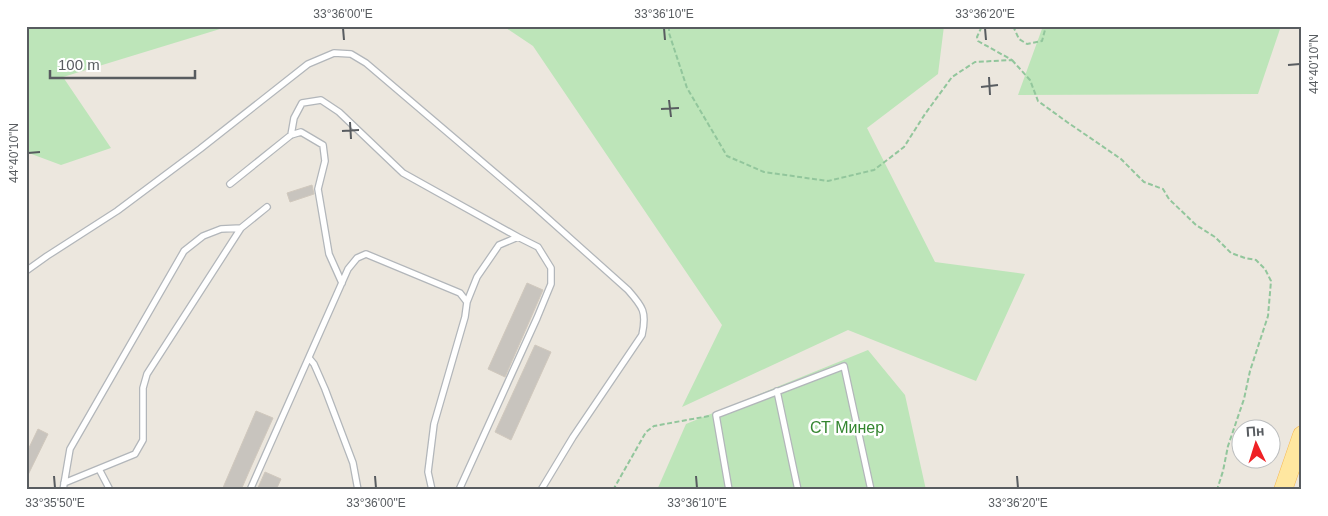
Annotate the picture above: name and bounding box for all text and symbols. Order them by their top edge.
text: 33°36'00"E [313,7,373,21]
text: 33°36'10"E [634,7,694,21]
text: 33°36'20"E [955,7,1015,21]
text: 44°40'10"N [1307,34,1321,94]
scale bar [50,48,195,80]
text: 100 m [58,56,100,73]
text: 44°40'10"N [7,123,21,183]
north arrow [1230,418,1280,468]
park label: СТ Минер [810,419,884,436]
text: Пн [1245,422,1265,440]
text: 33°35'50"E [25,496,85,510]
text: 33°36'00"E [346,496,406,510]
text: 33°36'10"E [667,496,727,510]
text: 33°36'20"E [988,496,1048,510]

